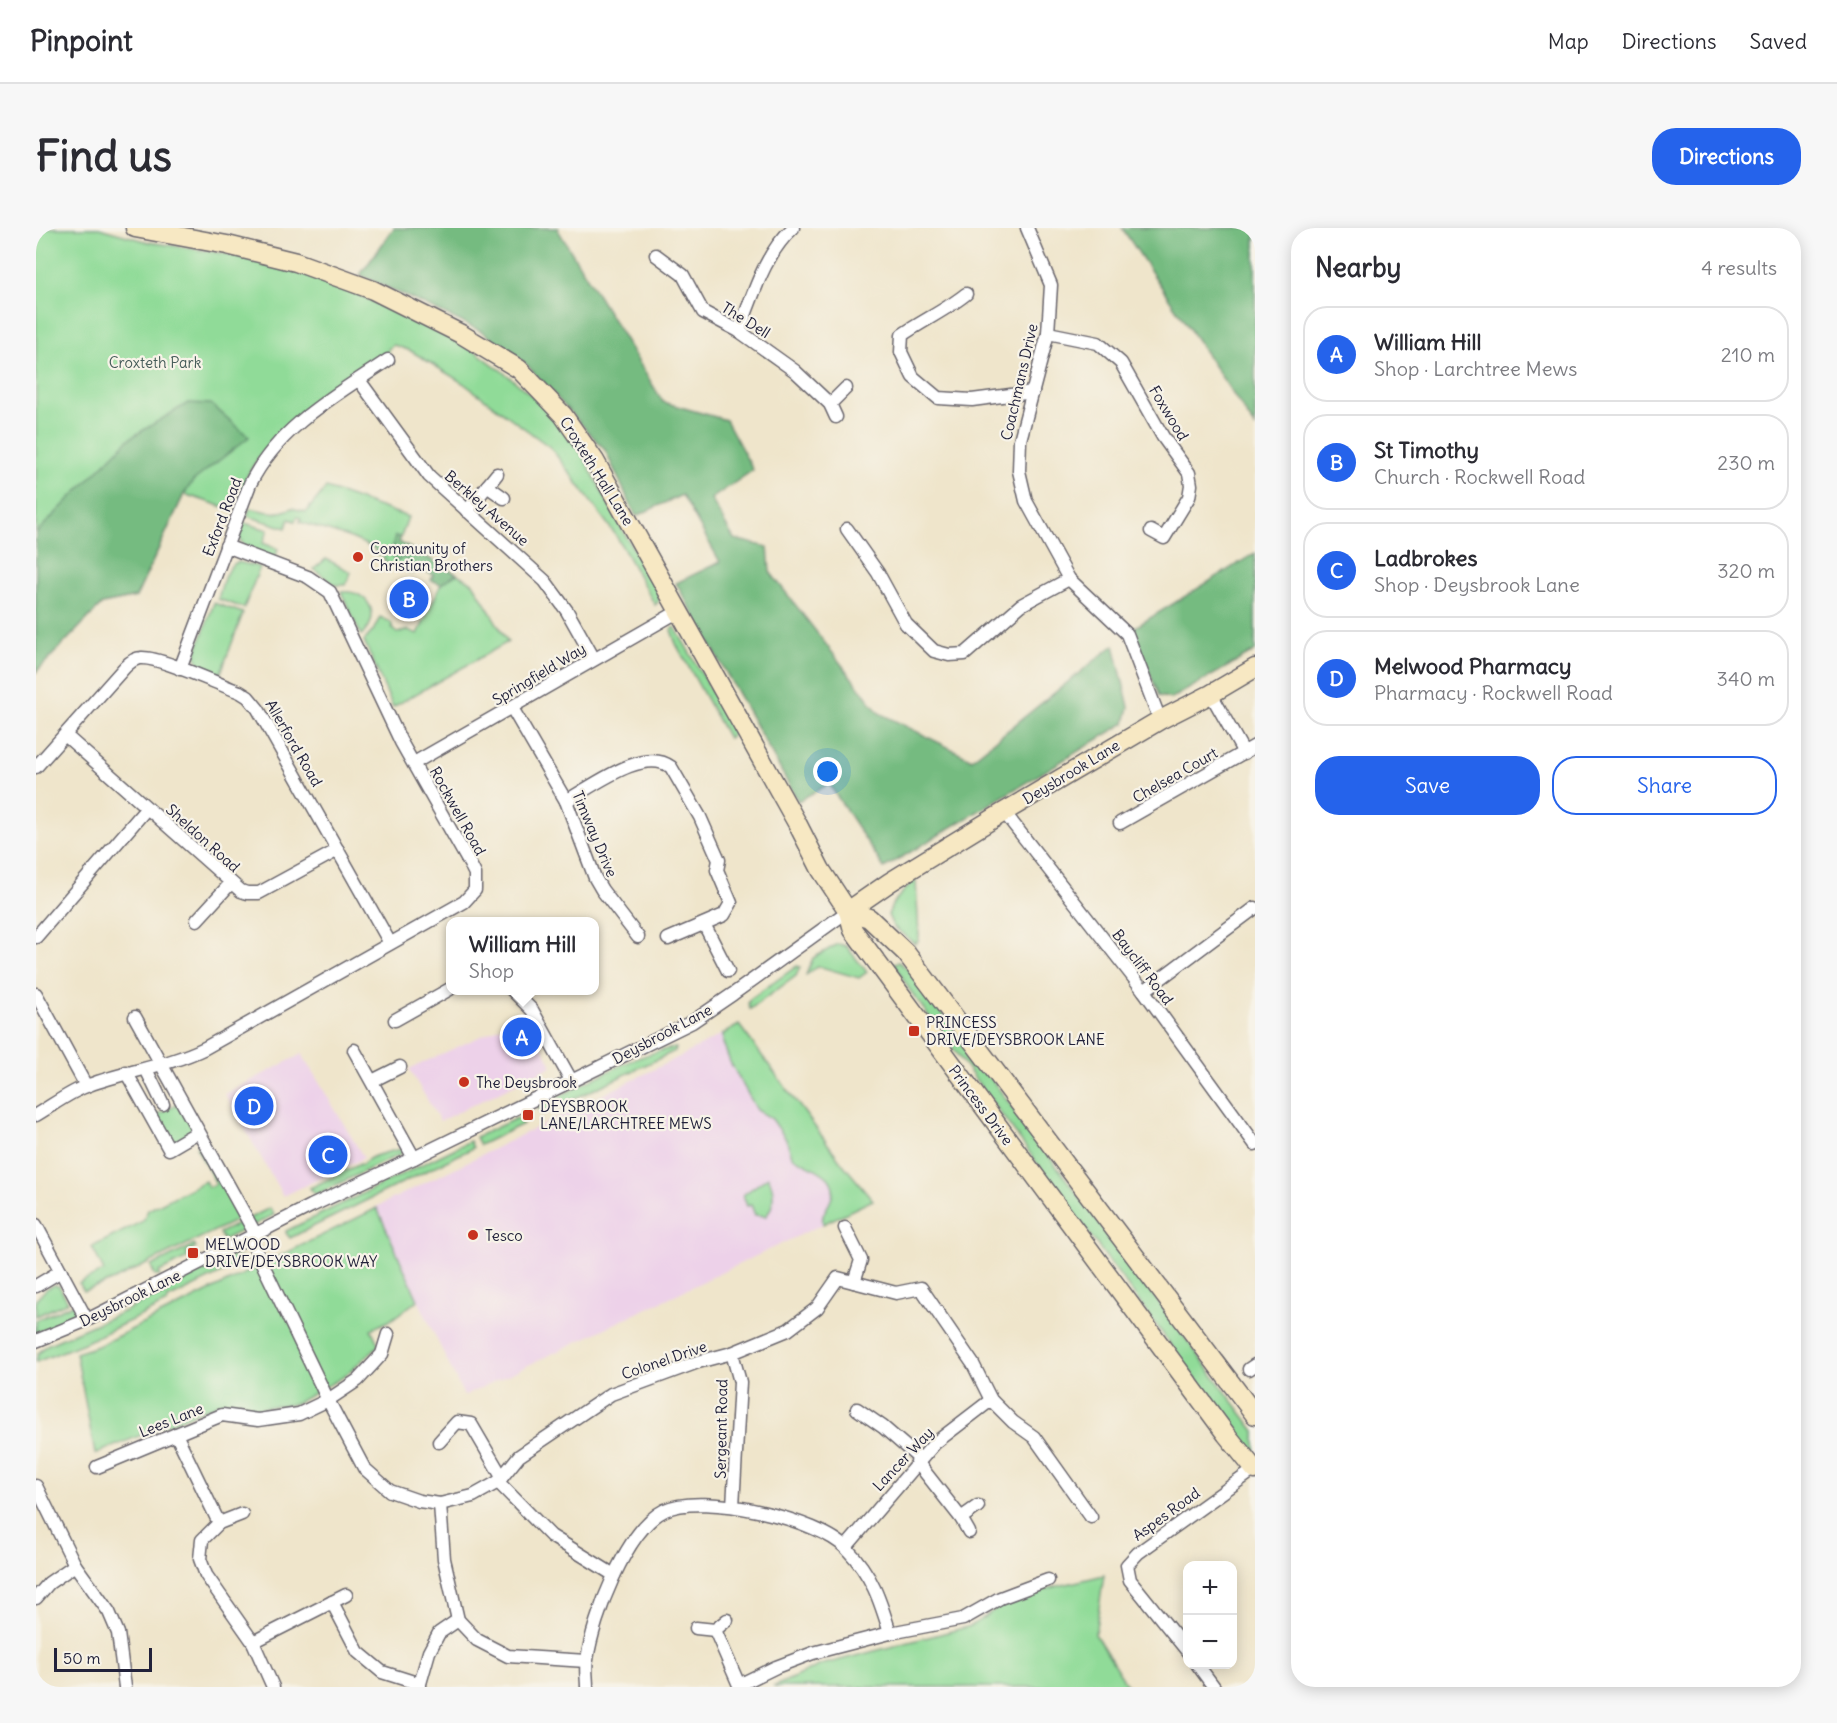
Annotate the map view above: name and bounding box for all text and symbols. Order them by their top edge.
text: Pinpoint [30,23,133,59]
text: Map [1548,28,1589,55]
text: Directions [1622,28,1716,55]
text: Saved [1749,28,1807,55]
button: Directions [1652,128,1801,185]
text: Find us [36,130,172,182]
text: Nearby [1315,251,1401,284]
text: 4 results [1701,255,1777,280]
street label: The Dell [718,298,774,342]
street label: Coachmans Drive [996,322,1042,442]
text: William Hill [1374,328,1481,356]
text: A [1330,342,1343,367]
text: 210 m [1721,342,1775,367]
park label: Croxteth Park [109,353,202,372]
text: Shop · Larchtree Mews [1374,356,1577,381]
street label: Foxwood [1145,382,1193,444]
street label: Croxteth Hall Lane [556,413,638,529]
text: St Timothy [1374,436,1479,464]
text: B [1330,450,1343,475]
text: 230 m [1717,450,1775,475]
text: Church · Rockwell Road [1374,464,1585,489]
street label: Berkley Avenue [441,466,533,550]
street label: Exford Road [198,475,246,559]
place label: Community of Christian Brothers [370,539,493,575]
text: Ladbrokes [1374,544,1477,572]
marker: Community of Christian Brothers [351,550,365,564]
text: C [1330,558,1343,583]
text: 320 m [1717,558,1775,583]
text: Shop · Deysbrook Lane [1374,572,1580,597]
pin: B [390,576,428,622]
street label: Springfield Way [489,639,589,709]
text: Melwood Pharmacy [1374,652,1572,680]
text: D [1329,666,1344,691]
text: 340 m [1717,666,1775,691]
text: Pharmacy · Rockwell Road [1374,680,1613,705]
street label: Allerford Road [261,696,327,790]
street label: Deysbrook Lane [1019,736,1123,808]
street label: Chelsea Court [1129,743,1221,807]
button: Save [1315,756,1540,815]
button: Share [1552,756,1777,815]
your location [813,757,842,786]
street label: Rockwell Road [426,763,490,859]
street label: Timway Drive [568,788,622,880]
street label: Sheldon Road [162,800,244,876]
popup [446,917,599,995]
street label: Baycliff Road [1108,925,1178,1009]
text: William Hill [469,930,576,958]
text: Shop [469,958,514,983]
street label: Deysbrook Lane [609,1000,715,1068]
place label: PRINCESS DRIVE/DEYSBROOK LANE [926,1013,1105,1049]
pin: A [502,1014,542,1060]
marker: PRINCESS DRIVE/DEYSBROOK LANE [907,1024,921,1038]
street label: Princess Drive [945,1061,1017,1149]
place label: The Deysbrook [476,1073,577,1092]
marker: The Deysbrook [457,1075,471,1089]
pin: D [234,1084,274,1128]
place label: DEYSBROOK LANE/LARCHTREE MEWS [540,1097,712,1133]
marker: DEYSBROOK LANE/LARCHTREE MEWS [521,1108,535,1122]
pin: C [308,1132,348,1178]
place label: Tesco [485,1226,523,1245]
marker: Tesco [466,1228,480,1242]
place label: MELWOOD DRIVE/DEYSBROOK WAY [205,1235,378,1271]
marker: MELWOOD DRIVE/DEYSBROOK WAY [186,1246,200,1260]
street label: Deysbrook Lane [76,1265,184,1331]
street label: Colonel Drive [619,1337,709,1383]
street label: Sergeant Road [711,1379,731,1479]
street label: Lees Lane [136,1399,206,1441]
street label: Lancer Way [869,1423,937,1495]
street label: Aspes Road [1129,1483,1204,1545]
map controls [1183,1561,1237,1669]
button: + [1183,1561,1237,1615]
button: − [1183,1615,1237,1669]
scale bar [54,1645,152,1672]
text: 50 m [63,1648,101,1668]

